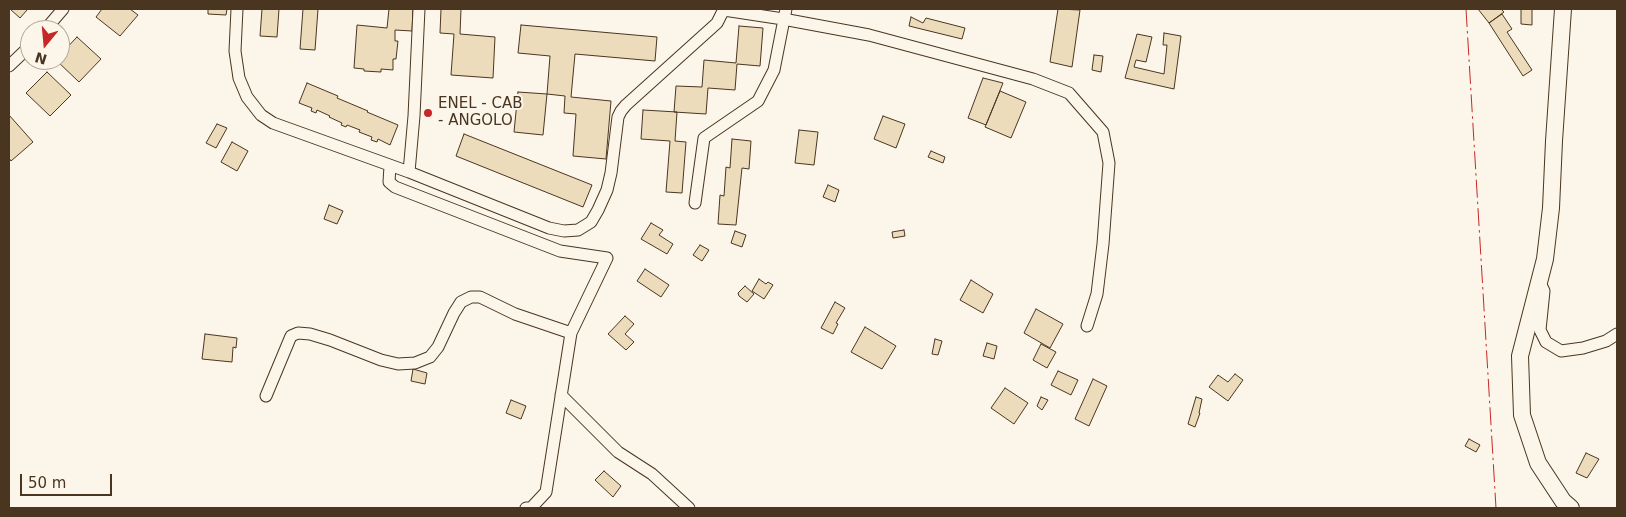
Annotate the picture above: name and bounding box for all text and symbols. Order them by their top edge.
north arrow [20,20,70,70]
text: N [33,49,49,68]
place label: ENEL - CAB - ANGOLO [438,95,523,130]
marker: ENEL - CAB - ANGOLO [422,107,434,119]
scale bar [22,464,115,496]
text: 50 m [28,474,66,492]

